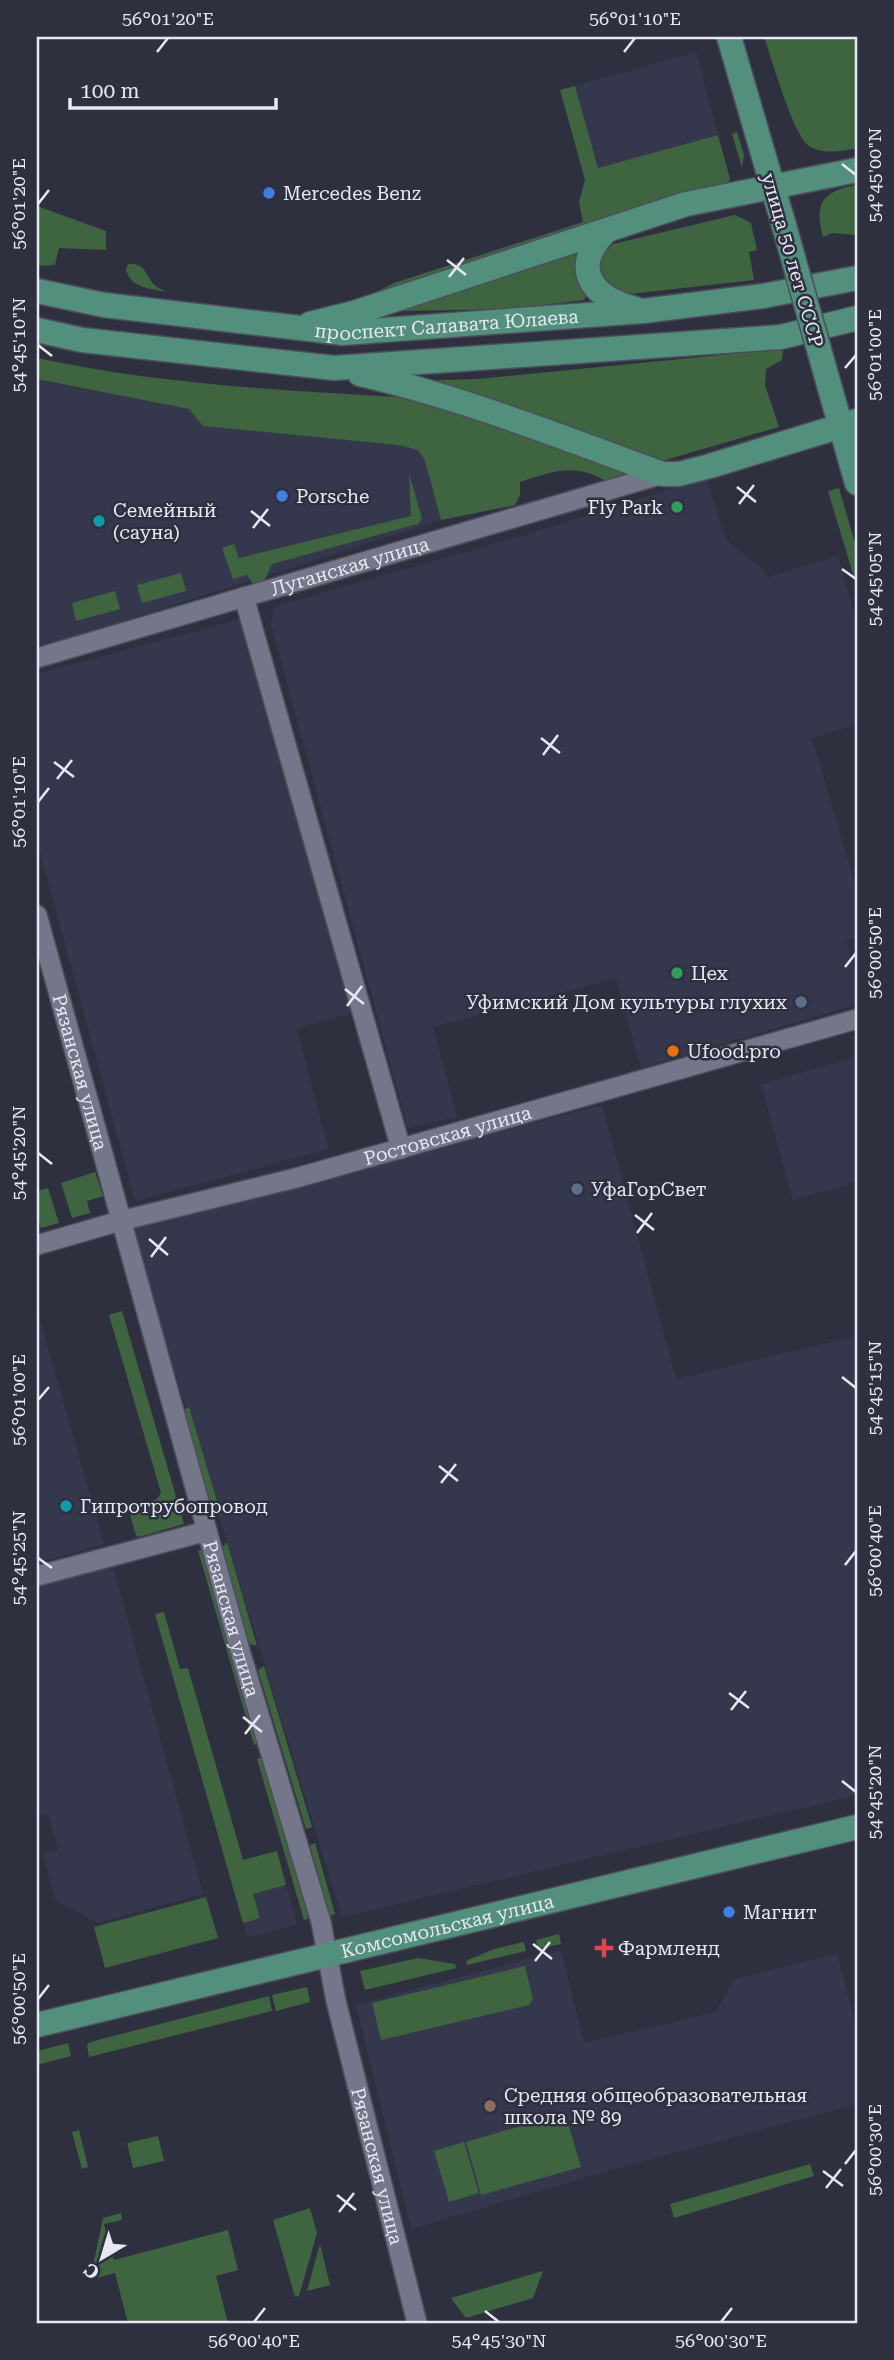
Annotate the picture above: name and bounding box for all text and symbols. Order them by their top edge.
text: 56°01'20"E [122,8,214,29]
text: 56°01'10"E [589,8,681,29]
scale bar [70,66,276,110]
text: 100 m [80,79,140,103]
text: 54°45'00"N [864,128,885,222]
text: 56°01'20"E [8,158,29,250]
street label: улица 50 лет СССР [757,170,828,350]
place label: Mercedes Benz [283,182,421,205]
marker: Mercedes Benz [261,185,277,201]
text: 54°45'10"N [8,298,29,392]
street label: проспект Салавата Юлаева [313,305,580,345]
text: 56°01'00"E [864,309,885,401]
place label: Porsche [296,485,370,508]
marker: Porsche [274,488,290,504]
place label: Fly Park [588,496,663,519]
place label: Семейный (сауна) [113,499,217,544]
marker: Fly Park [669,499,685,515]
marker: Семейный (сауна) [91,513,107,529]
street label: Луганская улица [268,532,433,601]
text: 54°45'05"N [864,532,885,626]
text: 56°01'10"E [8,756,29,848]
text: 56°00'50"E [864,907,885,999]
place label: Цех [691,962,728,985]
marker: Цех [669,965,685,981]
street label: Рязанская улица [47,991,113,1154]
place label: Уфимский Дом культуры глухих [466,991,787,1014]
marker: Уфимский Дом культуры глухих [793,994,809,1010]
place label: Ufood.pro [687,1040,781,1063]
marker: Ufood.pro [665,1043,681,1059]
street label: Ростовская улица [361,1101,535,1170]
text: 54°45'20"N [8,1106,29,1200]
place label: УфаГорСвет [591,1178,707,1201]
marker: УфаГорСвет [569,1181,585,1197]
text: 54°45'15"N [864,1341,885,1435]
text: 56°01'00"E [8,1354,29,1446]
place label: Гипротрубопровод [80,1495,268,1518]
marker: Гипротрубопровод [58,1498,74,1514]
text: 56°00'40"E [864,1505,885,1597]
text: 54°45'25"N [8,1511,29,1605]
street label: Рязанская улица [198,1538,264,1700]
text: 54°45'20"N [864,1745,885,1839]
street label: Комсомольская улица [339,1889,557,1963]
place label: Магнит [743,1901,817,1924]
marker: Магнит [721,1904,737,1920]
place label: Фармленд [618,1937,720,1960]
marker: Фармленд [596,1940,612,1956]
text: 56°00'50"E [8,1953,29,2045]
place label: Средняя общеобразовательная школа № 89 [504,2084,808,2129]
street label: Рязанская улица [346,2085,408,2248]
marker: Средняя общеобразовательная школа № 89 [482,2098,498,2114]
text: 56°00'30"E [864,2104,885,2196]
north arrow [66,2224,136,2294]
text: С [80,2258,104,2284]
text: 56°00'40"E [208,2330,300,2351]
text: 54°45'30"N [452,2330,546,2351]
text: 56°00'30"E [675,2330,767,2351]

